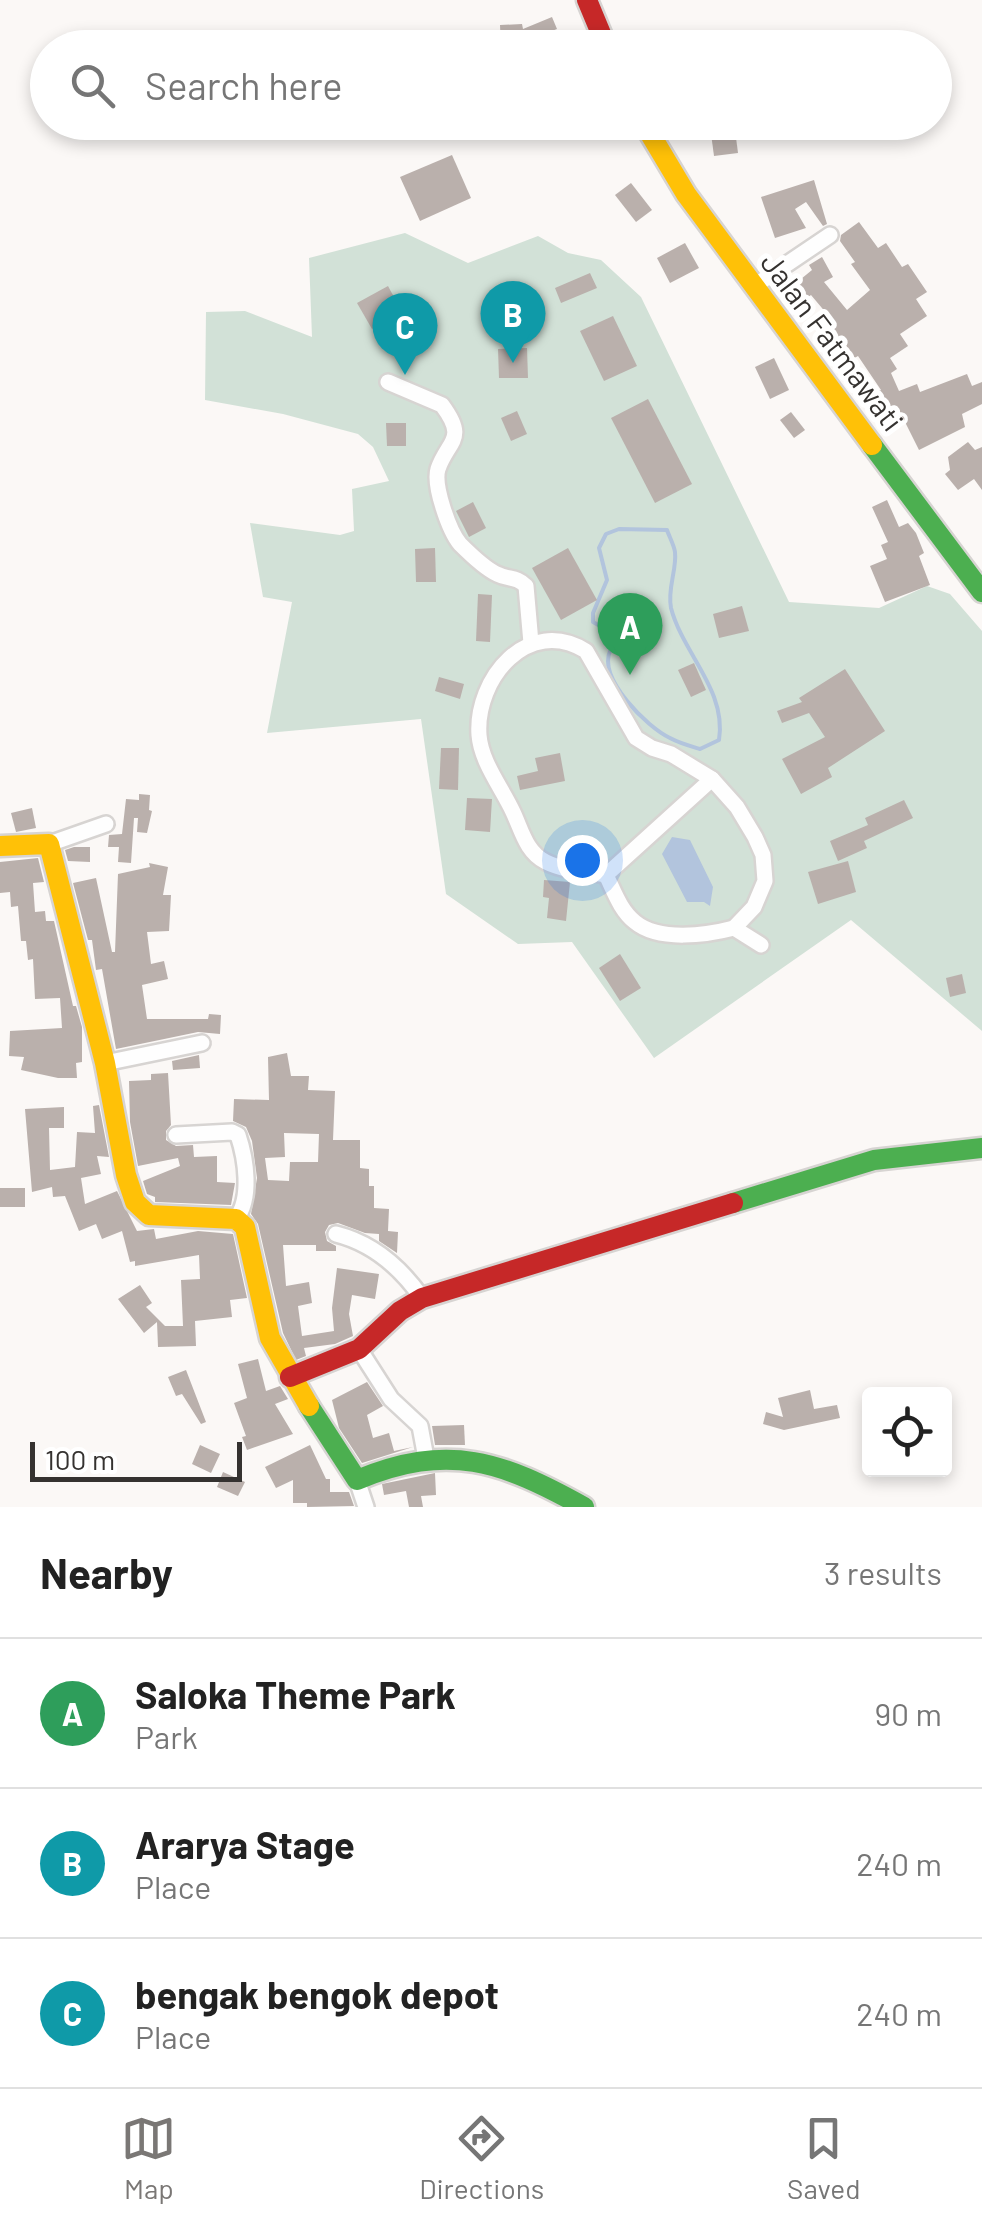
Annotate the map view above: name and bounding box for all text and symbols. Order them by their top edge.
search box [30,30,952,140]
icon: search [65,58,120,113]
text: Search here [145,62,343,108]
street label: Jalan Fatmawati [754,245,912,437]
pin: B [480,280,546,363]
pin: C [372,292,438,375]
pin: A [598,592,662,675]
your location [557,835,608,886]
map controls [862,1387,952,1477]
button: locate [862,1387,952,1477]
scale bar [30,1437,242,1482]
text: 100 m [45,1442,115,1476]
text: Nearby [40,1547,173,1597]
text: 3 results [824,1553,942,1591]
text: Saloka Theme Park [135,1671,456,1717]
text: A [62,1694,83,1732]
text: 90 m [874,1694,942,1732]
text: Park [135,1717,198,1755]
text: Ararya Stage [135,1821,355,1867]
text: B [63,1844,82,1882]
text: 240 m [856,1844,942,1882]
text: Place [135,1867,211,1905]
text: bengak bengok depot [135,1971,499,2017]
text: C [63,1994,82,2032]
text: 240 m [856,1994,942,2032]
text: Place [135,2017,211,2055]
tab: Map [121,2111,176,2205]
tab: Directions [419,2111,544,2205]
tab: Saved [787,2111,861,2205]

